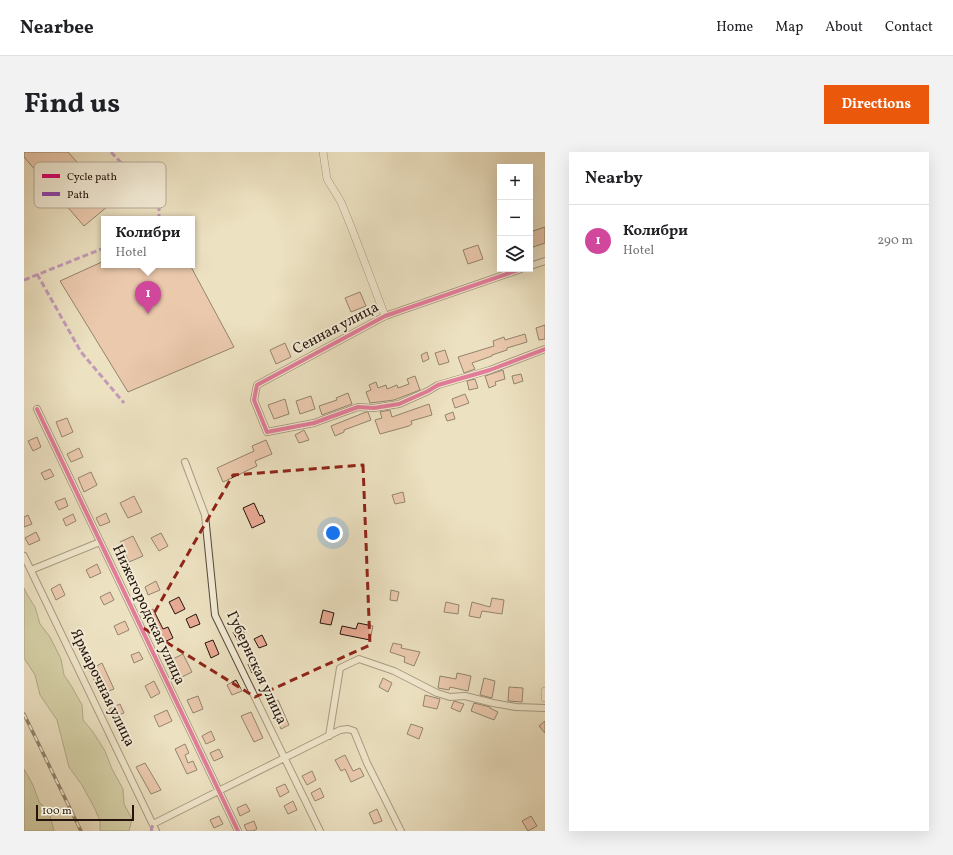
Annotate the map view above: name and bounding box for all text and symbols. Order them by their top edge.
text: Nearbee [20,15,94,41]
text: Home [716,18,753,37]
text: Map [775,18,803,37]
text: About [825,18,863,37]
text: Contact [885,18,933,37]
text: Find us [24,85,120,124]
button: Directions [824,85,929,124]
legend [34,162,166,208]
map controls [497,164,533,272]
button: + [497,164,533,200]
text: Nearby [585,167,643,190]
text: Cycle path [67,170,117,185]
text: Path [67,188,90,203]
button: − [497,200,533,236]
popup [101,216,195,268]
text: Колибри [623,221,688,242]
text: Колибри [116,223,180,244]
text: 1 [595,232,601,250]
text: 290 m [877,232,913,250]
button: layers [497,236,533,272]
text: Hotel [623,242,654,260]
text: Hotel [116,244,147,262]
pin: 1 [135,281,161,314]
street label: Сенная улица [289,297,383,361]
your location [323,523,343,543]
street label: Нижегородская улица [106,541,190,689]
street label: Губернская улица [221,608,291,728]
street label: Ярмарочная улица [64,626,140,750]
scale bar [36,803,134,822]
text: 100 m [42,804,72,819]

